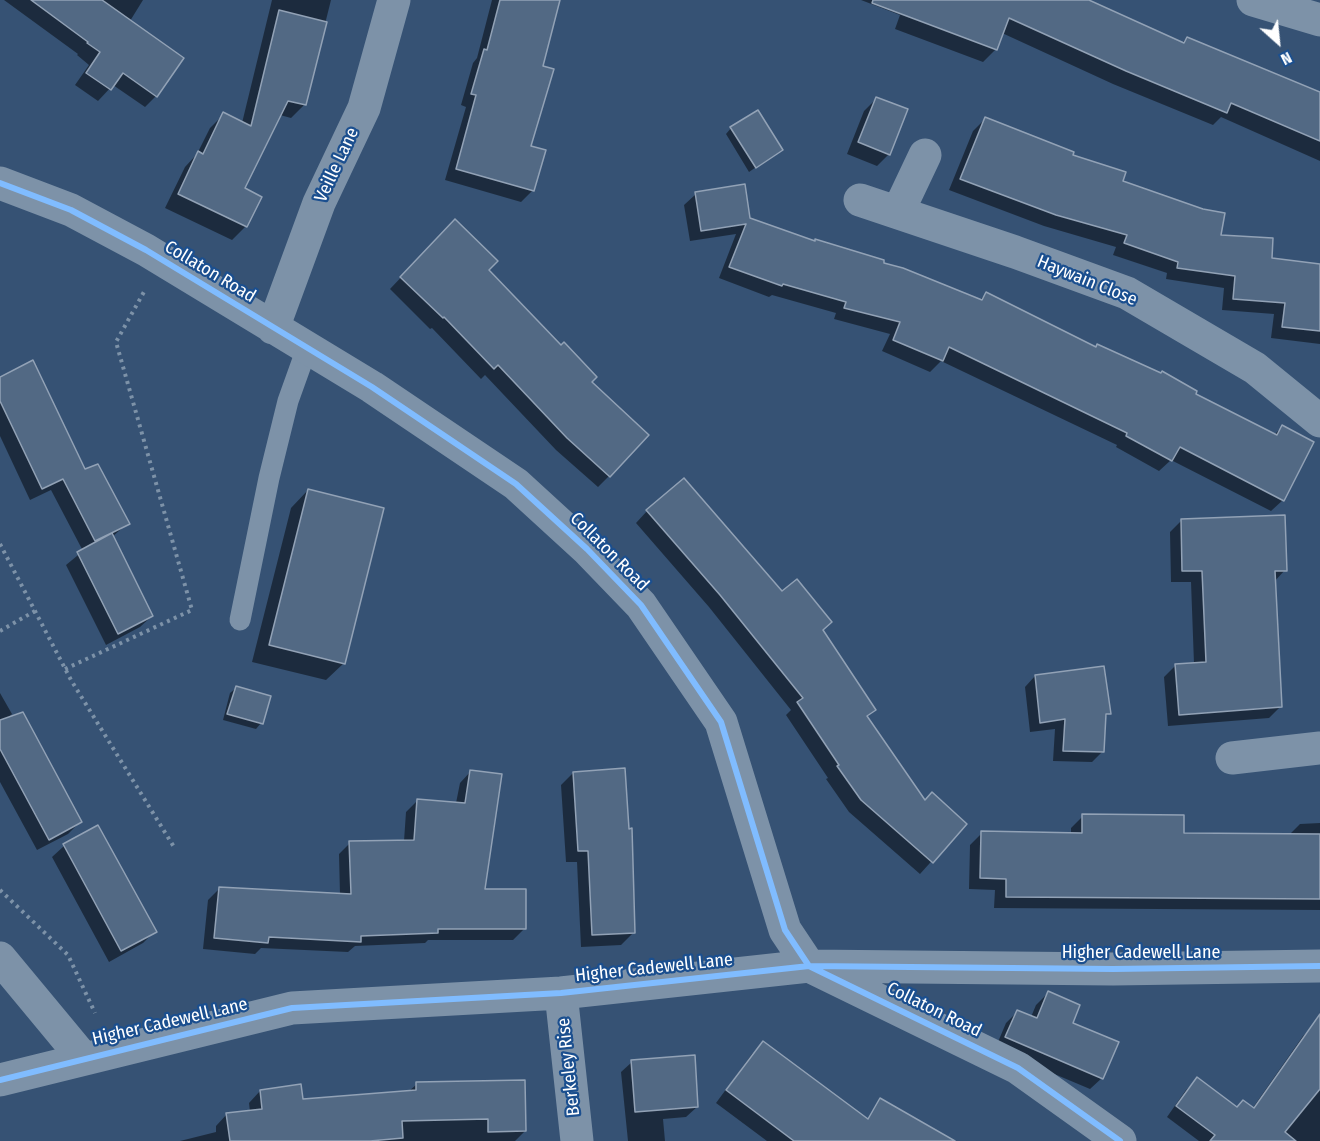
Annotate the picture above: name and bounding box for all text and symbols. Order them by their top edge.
north arrow [1248,12,1308,72]
text: N [1278,48,1295,69]
street label: Veille Lane [310,124,364,206]
street label: Collaton Road [160,236,260,308]
street label: Haywain Close [1034,251,1140,311]
street label: Collaton Road [565,508,653,596]
street label: Higher Cadewell Lane [1062,942,1220,964]
street label: Higher Cadewell Lane [574,949,734,987]
street label: Collaton Road [883,978,985,1042]
street label: Higher Cadewell Lane [90,994,250,1050]
street label: Berkeley Rise [553,1017,585,1117]

